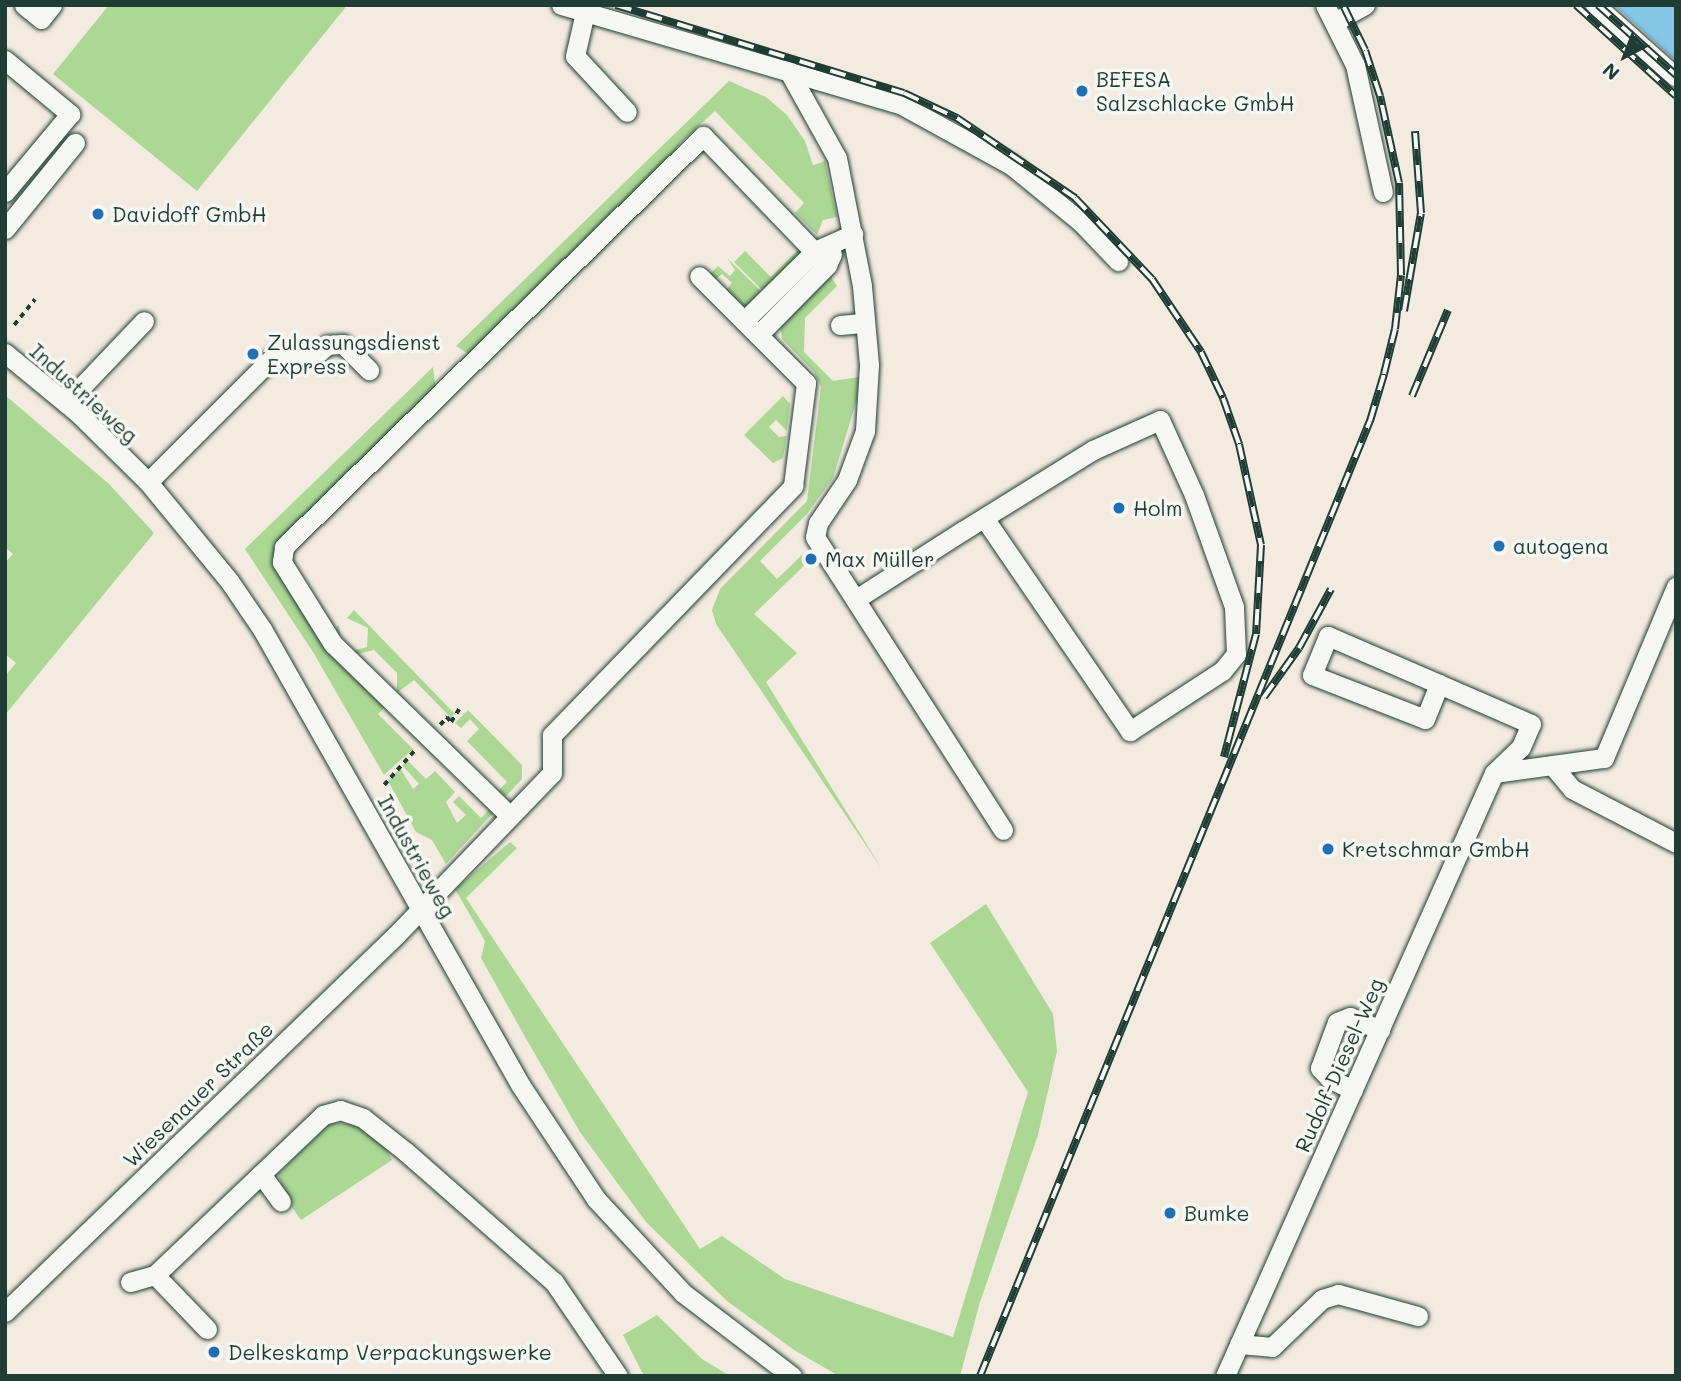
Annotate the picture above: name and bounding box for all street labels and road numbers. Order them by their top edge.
street label: Industrieweg [25,338,143,448]
street label: Industrieweg [373,790,461,922]
street label: Rudolf-Diesel-Weg [1289,974,1389,1156]
street label: Wiesenauer Straße [118,1016,278,1172]

